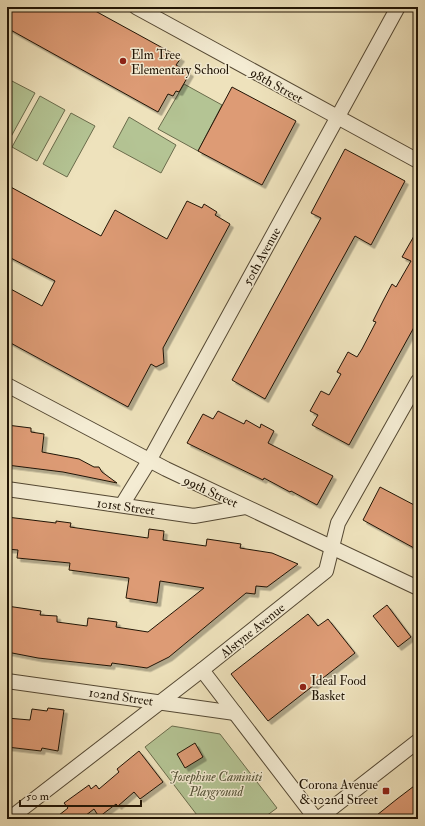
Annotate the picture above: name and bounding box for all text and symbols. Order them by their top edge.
place label: Elm Tree Elementary School [131,47,230,79]
marker: Elm Tree Elementary School [118,56,128,66]
street label: 98th Street [246,64,306,107]
street label: 50th Avenue [239,224,285,288]
street label: 99th Street [180,472,240,512]
street label: 101st Street [96,495,156,519]
street label: Alstyne Avenue [216,600,289,663]
place label: Ideal Food Basket [311,673,367,704]
marker: Ideal Food Basket [298,682,308,692]
street label: 102nd Street [88,685,154,709]
park label: Josephine Caminiti Playground [170,769,263,800]
place label: Corona Avenue & 102nd Street [299,777,379,808]
scale bar [20,782,141,808]
marker: Corona Avenue & 102nd Street [381,786,391,796]
text: 50 m [26,789,50,804]

